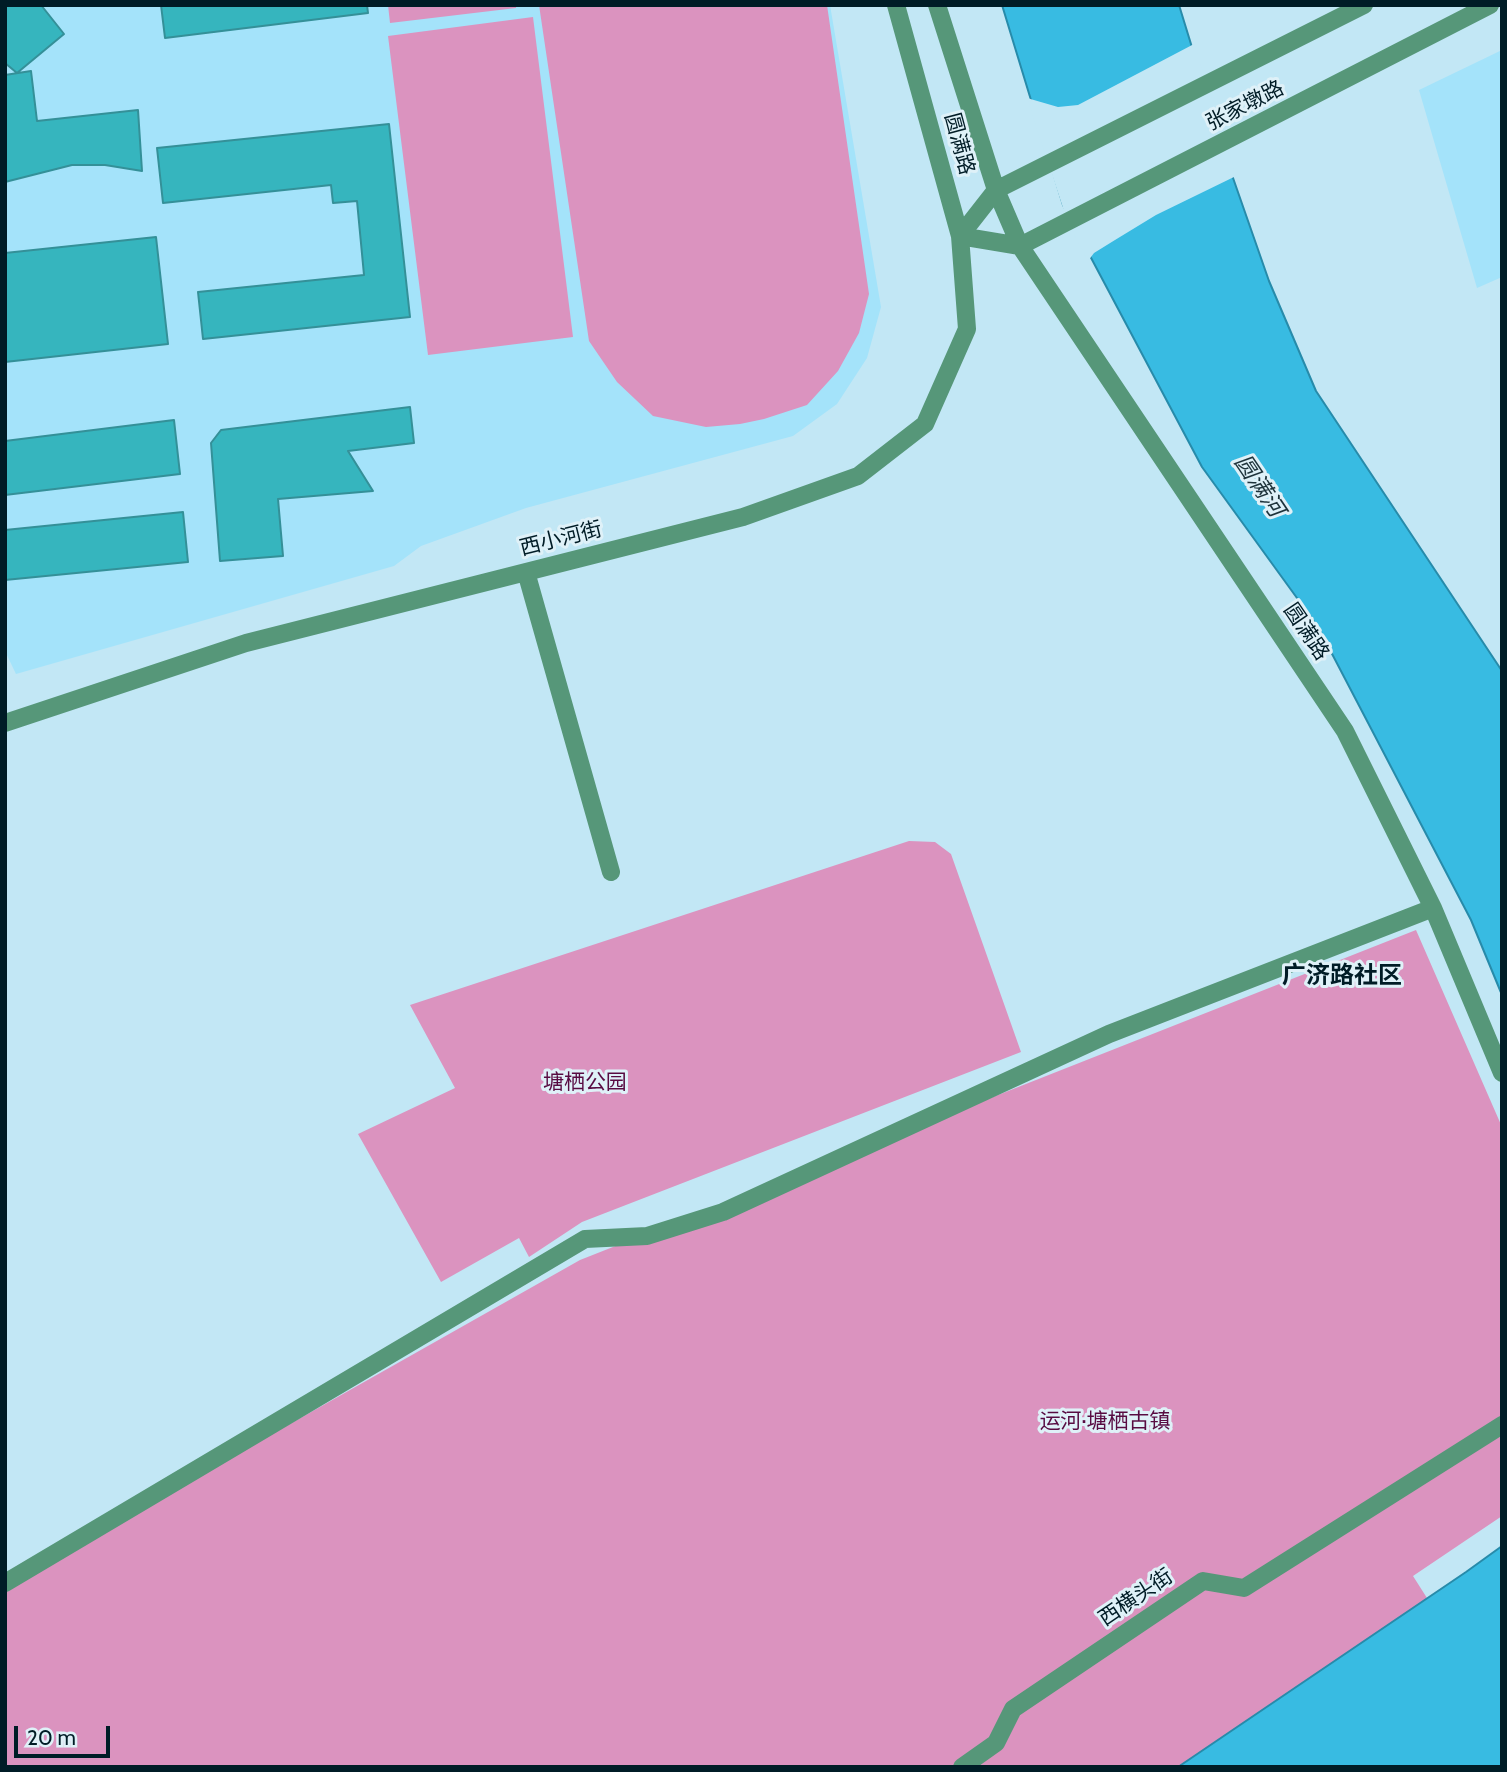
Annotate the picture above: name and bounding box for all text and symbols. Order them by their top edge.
street label: 张家墩路 [1202,76,1288,136]
street label: 圆满路 [939,110,979,178]
water label: 圆满河 [1228,450,1290,522]
street label: 西小河街 [517,517,605,561]
street label: 圆满路 [1278,599,1334,665]
district label: 广济路社区 [1282,962,1402,990]
park label: 塘栖公园 [543,1070,627,1096]
park label: 运河·塘栖古镇 [1040,1409,1170,1435]
street label: 西横头街 [1094,1564,1178,1632]
scale bar [18,1712,114,1756]
text: 20 m [27,1725,76,1750]

